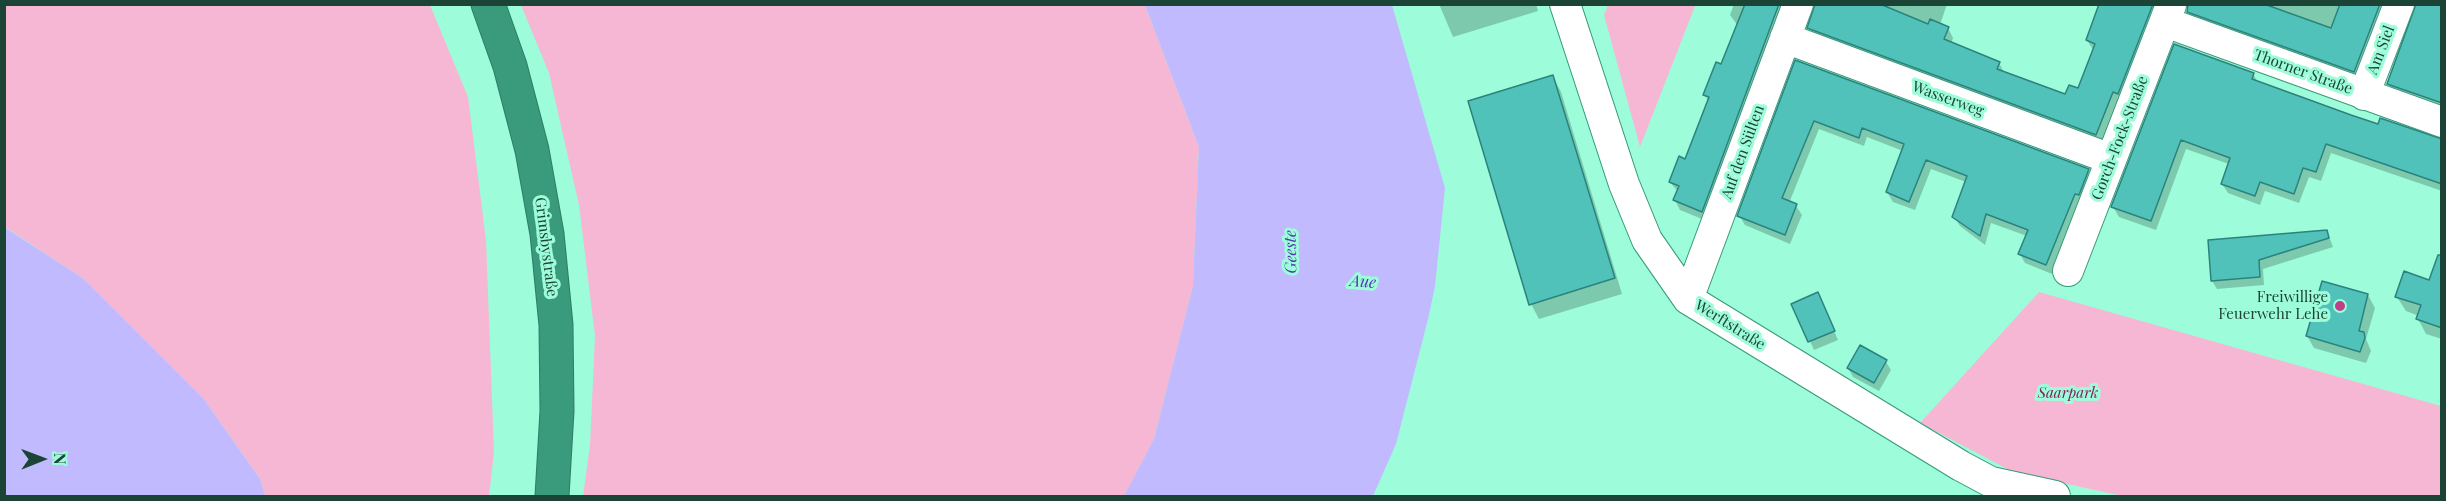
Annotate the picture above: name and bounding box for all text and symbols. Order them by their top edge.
street label: Am Siel [2363,23,2399,77]
street label: Thorner Straße [2251,46,2355,98]
street label: Gorch-Fock-Straße [2088,74,2152,202]
street label: Wasserweg [1910,78,1986,120]
street label: Auf den Sülten [1718,103,1768,201]
street label: Grimsbystraße [531,196,561,298]
water label: Geeste [1281,230,1301,274]
water label: Aue [1349,272,1377,292]
place label: Freiwillige Feuerwehr Lehe [2218,288,2328,323]
street label: Werftstraße [1692,296,1768,354]
marker: Freiwillige Feuerwehr Lehe [2333,299,2347,313]
park label: Saarpark [2038,384,2098,402]
north arrow [12,429,72,489]
text: N [50,453,71,465]

